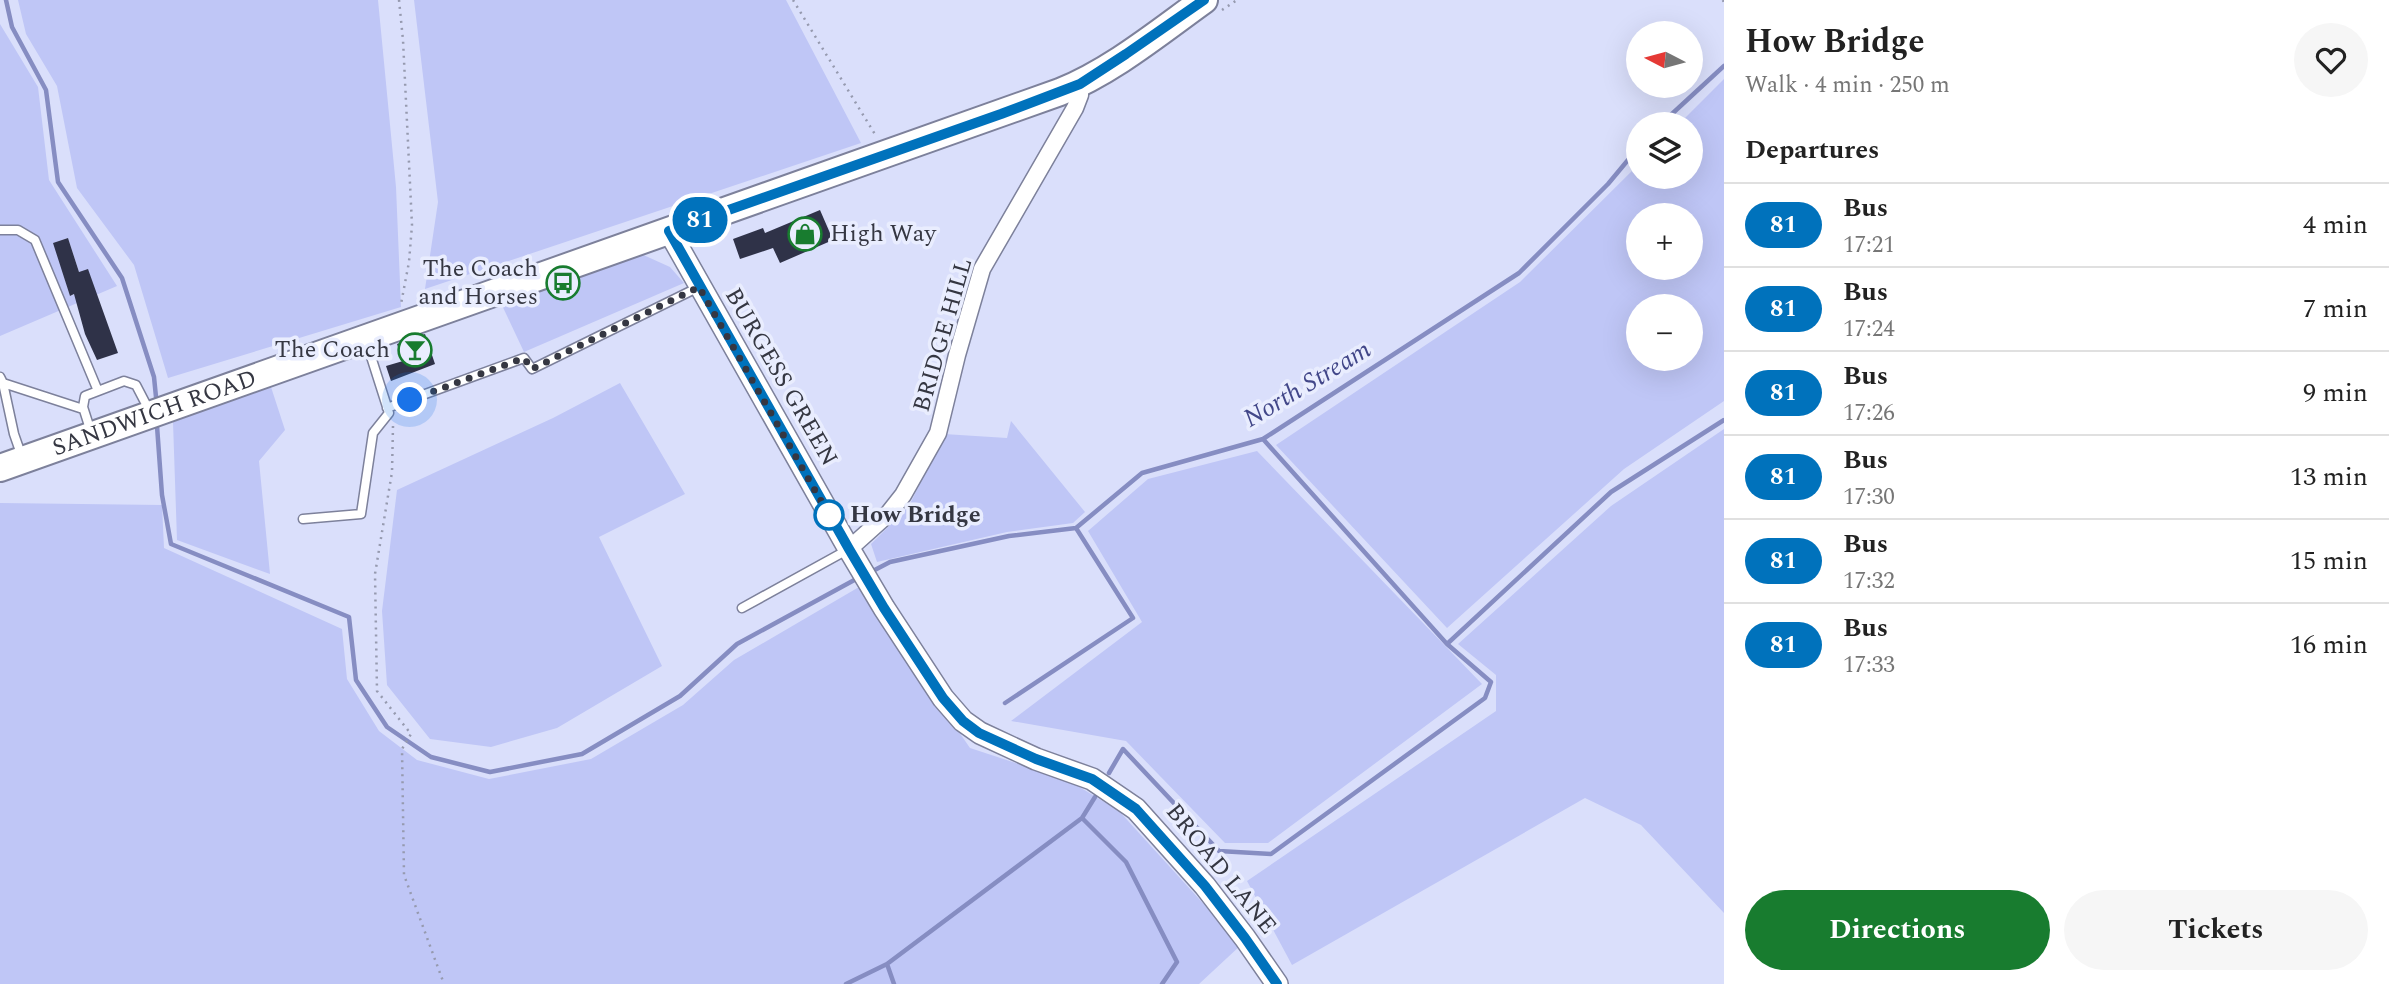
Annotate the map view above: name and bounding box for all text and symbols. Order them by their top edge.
text: How Bridge [1745,17,1925,67]
north arrow [1626,21,1703,98]
map controls [1626,21,1703,371]
button: heart [2294,23,2368,97]
text: Walk · 4 min · 250 m [1745,68,1950,103]
button: layers [1626,112,1703,189]
text: Departures [1745,130,1879,170]
text: Bus [1843,188,1888,228]
line badge: 81 [668,197,732,243]
text: 81 [687,202,713,238]
button: + [1626,203,1703,280]
text: 4 min [2303,205,2368,245]
text: 81 [1770,207,1797,243]
shop icon: High Way [786,215,824,253]
place label: High Way [830,216,937,252]
text: 17:21 [1843,228,1895,263]
place label: The Coach and Horses [419,251,538,315]
street label: BRIDGE HILL [904,254,982,416]
bus stop icon: The Coach and Horses [544,264,582,302]
text: Bus [1843,272,1888,312]
street label: BURGESS GREEN [715,281,847,473]
text: 7 min [2303,289,2368,329]
text: 81 [1770,291,1797,327]
button: − [1626,294,1703,371]
text: 17:24 [1843,312,1895,347]
water label: North Stream [1235,330,1379,438]
bar icon: The Coach [396,331,434,369]
place label: The Coach [275,332,390,368]
text: Bus [1843,356,1888,396]
street label: SANDWICH ROAD [47,360,262,466]
text: 9 min [2303,373,2368,413]
text: 81 [1770,375,1797,411]
your location [392,382,427,417]
text: 17:26 [1843,396,1895,431]
text: Bus [1843,440,1888,480]
text: 13 min [2290,457,2368,497]
text: 81 [1770,459,1797,495]
text: 17:30 [1843,480,1895,515]
place label: How Bridge [850,497,981,533]
marker: How Bridge [814,500,844,530]
text: Bus [1843,524,1888,564]
text: 15 min [2290,541,2368,581]
text: 81 [1770,543,1797,579]
text: 17:32 [1843,564,1895,599]
text: Bus [1843,608,1888,648]
text: 16 min [2290,625,2368,665]
text: 81 [1770,627,1797,663]
text: 17:33 [1843,648,1895,683]
street label: BROAD LANE [1157,795,1285,943]
button: Directions [1745,890,2050,970]
button: Tickets [2064,890,2368,970]

